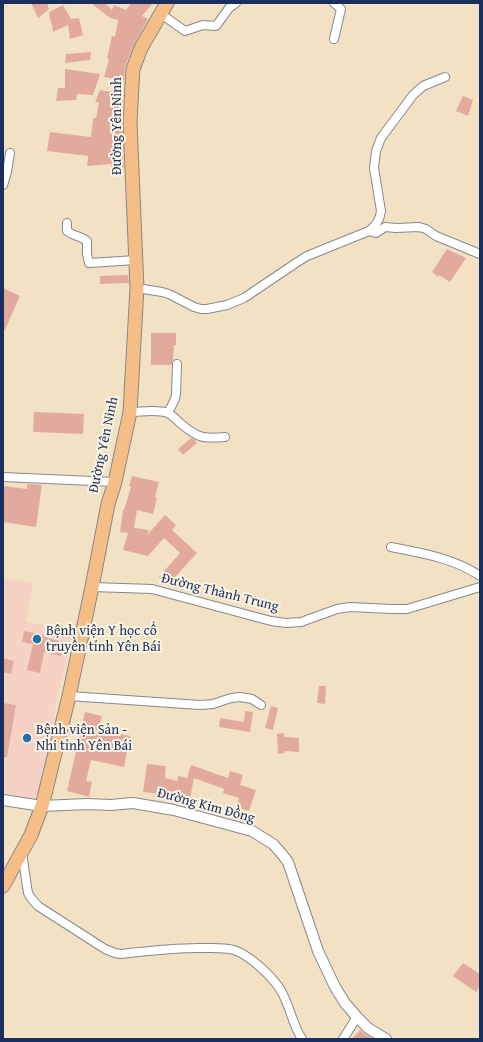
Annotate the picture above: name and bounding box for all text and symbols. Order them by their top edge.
street label: Đường Yên Ninh [109,77,125,175]
street label: Đường Yên Ninh [86,395,122,495]
street label: Đường Thành Trung [160,570,280,616]
place label: Bệnh viện Y học cổ truyền tỉnh Yên Bái [46,623,161,656]
marker: Bệnh viện Y học cổ truyền tỉnh Yên Bái [31,633,43,645]
place label: Bệnh viện Sản - Nhi tỉnh Yên Bái [36,722,132,754]
marker: Bệnh viện Sản - Nhi tỉnh Yên Bái [21,732,33,744]
street label: Đường Kim Đồng [155,785,257,827]

